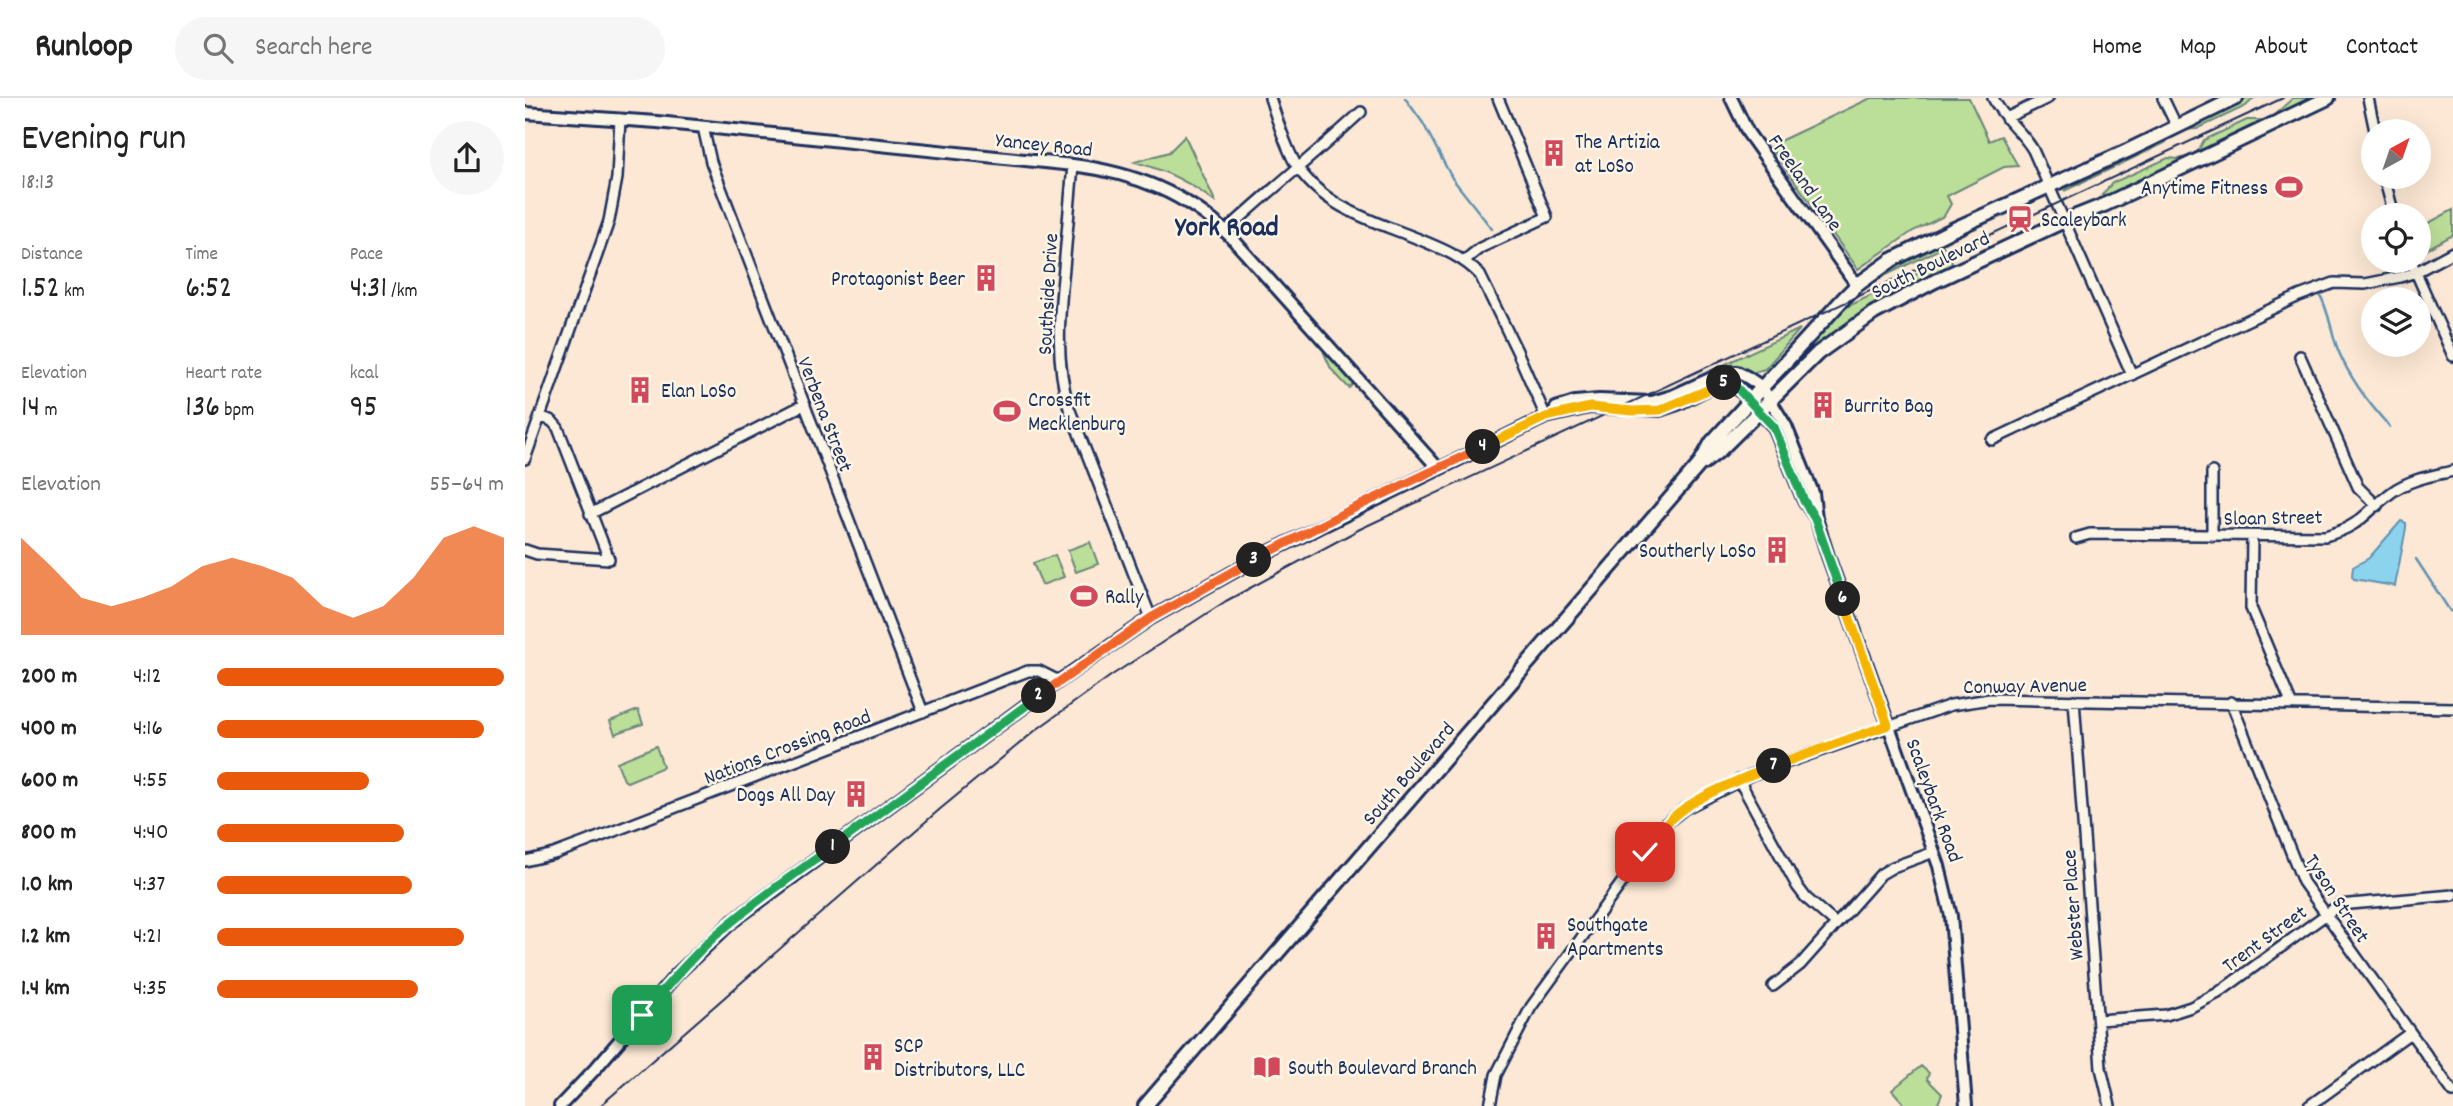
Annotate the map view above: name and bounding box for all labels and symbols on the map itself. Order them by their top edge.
north arrow [2361,119,2431,189]
street label: Yancey Road [994,127,1094,167]
place label: The Artizia at LoSo [1575,129,1661,183]
street label: Freeland Lane [1759,129,1848,238]
building icon: The Artizia at LoSo [1539,138,1569,168]
sports icon: Anytime Fitness [2274,172,2304,202]
place label: Anytime Fitness [2141,175,2268,205]
station icon: Scaleybark [2005,204,2035,234]
place label: Scaleybark [2041,207,2127,237]
district label: York Road [1174,210,1279,250]
street label: South Boulevard [1867,225,1996,308]
street label: Southside Drive [1032,232,1068,356]
building icon: Protagonist Beer [971,263,1001,293]
place label: Protagonist Beer [831,266,965,296]
street label: Verbena Street [788,353,859,477]
pin: 5 [1707,366,1741,400]
building icon: Elan LoSo [625,375,655,405]
place label: Elan LoSo [661,378,736,408]
place label: Crossfit Mecklenburg [1028,387,1126,441]
building icon: Burrito Bag [1808,390,1838,420]
place label: Burrito Bag [1844,393,1933,423]
sports icon: Crossfit Mecklenburg [992,396,1022,426]
pin: 4 [1465,430,1501,464]
street label: Sloan Street [2223,504,2323,536]
building icon: Southerly LoSo [1762,535,1792,565]
place label: Southerly LoSo [1639,538,1756,568]
pin: 3 [1237,542,1271,578]
sports icon: Rally [1069,581,1099,611]
pin: 6 [1825,582,1861,616]
place label: Rally [1105,584,1144,614]
street label: Conway Avenue [1963,672,2087,704]
pin: 2 [1021,678,1057,714]
street label: Nations Crossing Road [700,703,876,794]
street label: South Boulevard [1357,717,1464,833]
street label: Scaleybark Road [1896,735,1968,867]
pin: 7 [1757,748,1791,784]
building icon: Dogs All Day [841,779,871,809]
place label: Dogs All Day [737,782,835,812]
pin [1615,822,1675,882]
pin: 1 [815,830,851,864]
street label: Webster Place [2056,848,2094,961]
street label: Tyson Street [2295,849,2376,950]
street label: Trent Street [2217,899,2315,982]
place label: Southgate Apartments [1567,912,1664,966]
building icon: Southgate Apartments [1531,921,1561,951]
pin [612,985,672,1045]
place label: SCP Distributors, LLC [894,1033,1025,1087]
building icon: SCP Distributors, LLC [858,1042,888,1072]
library icon: South Boulevard Branch [1252,1052,1282,1082]
place label: South Boulevard Branch [1288,1055,1477,1085]

